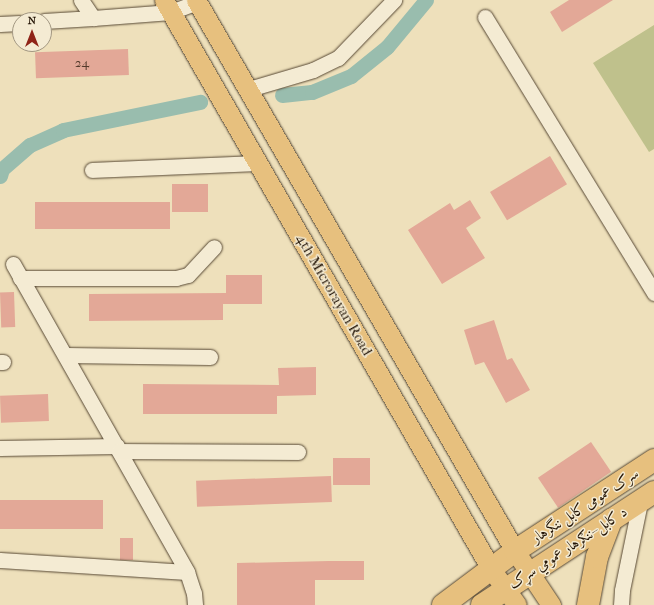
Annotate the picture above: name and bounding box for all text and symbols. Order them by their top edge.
north arrow [12,12,52,52]
text: N [28,14,36,27]
house number: 24 [75,55,89,71]
street label: 4th Microrayan Road [292,231,376,359]
street label: سرک عمومی کابل ننگرهار [528,465,642,547]
street label: د کابل–ننګرهار عمومي سړک [505,503,631,593]

